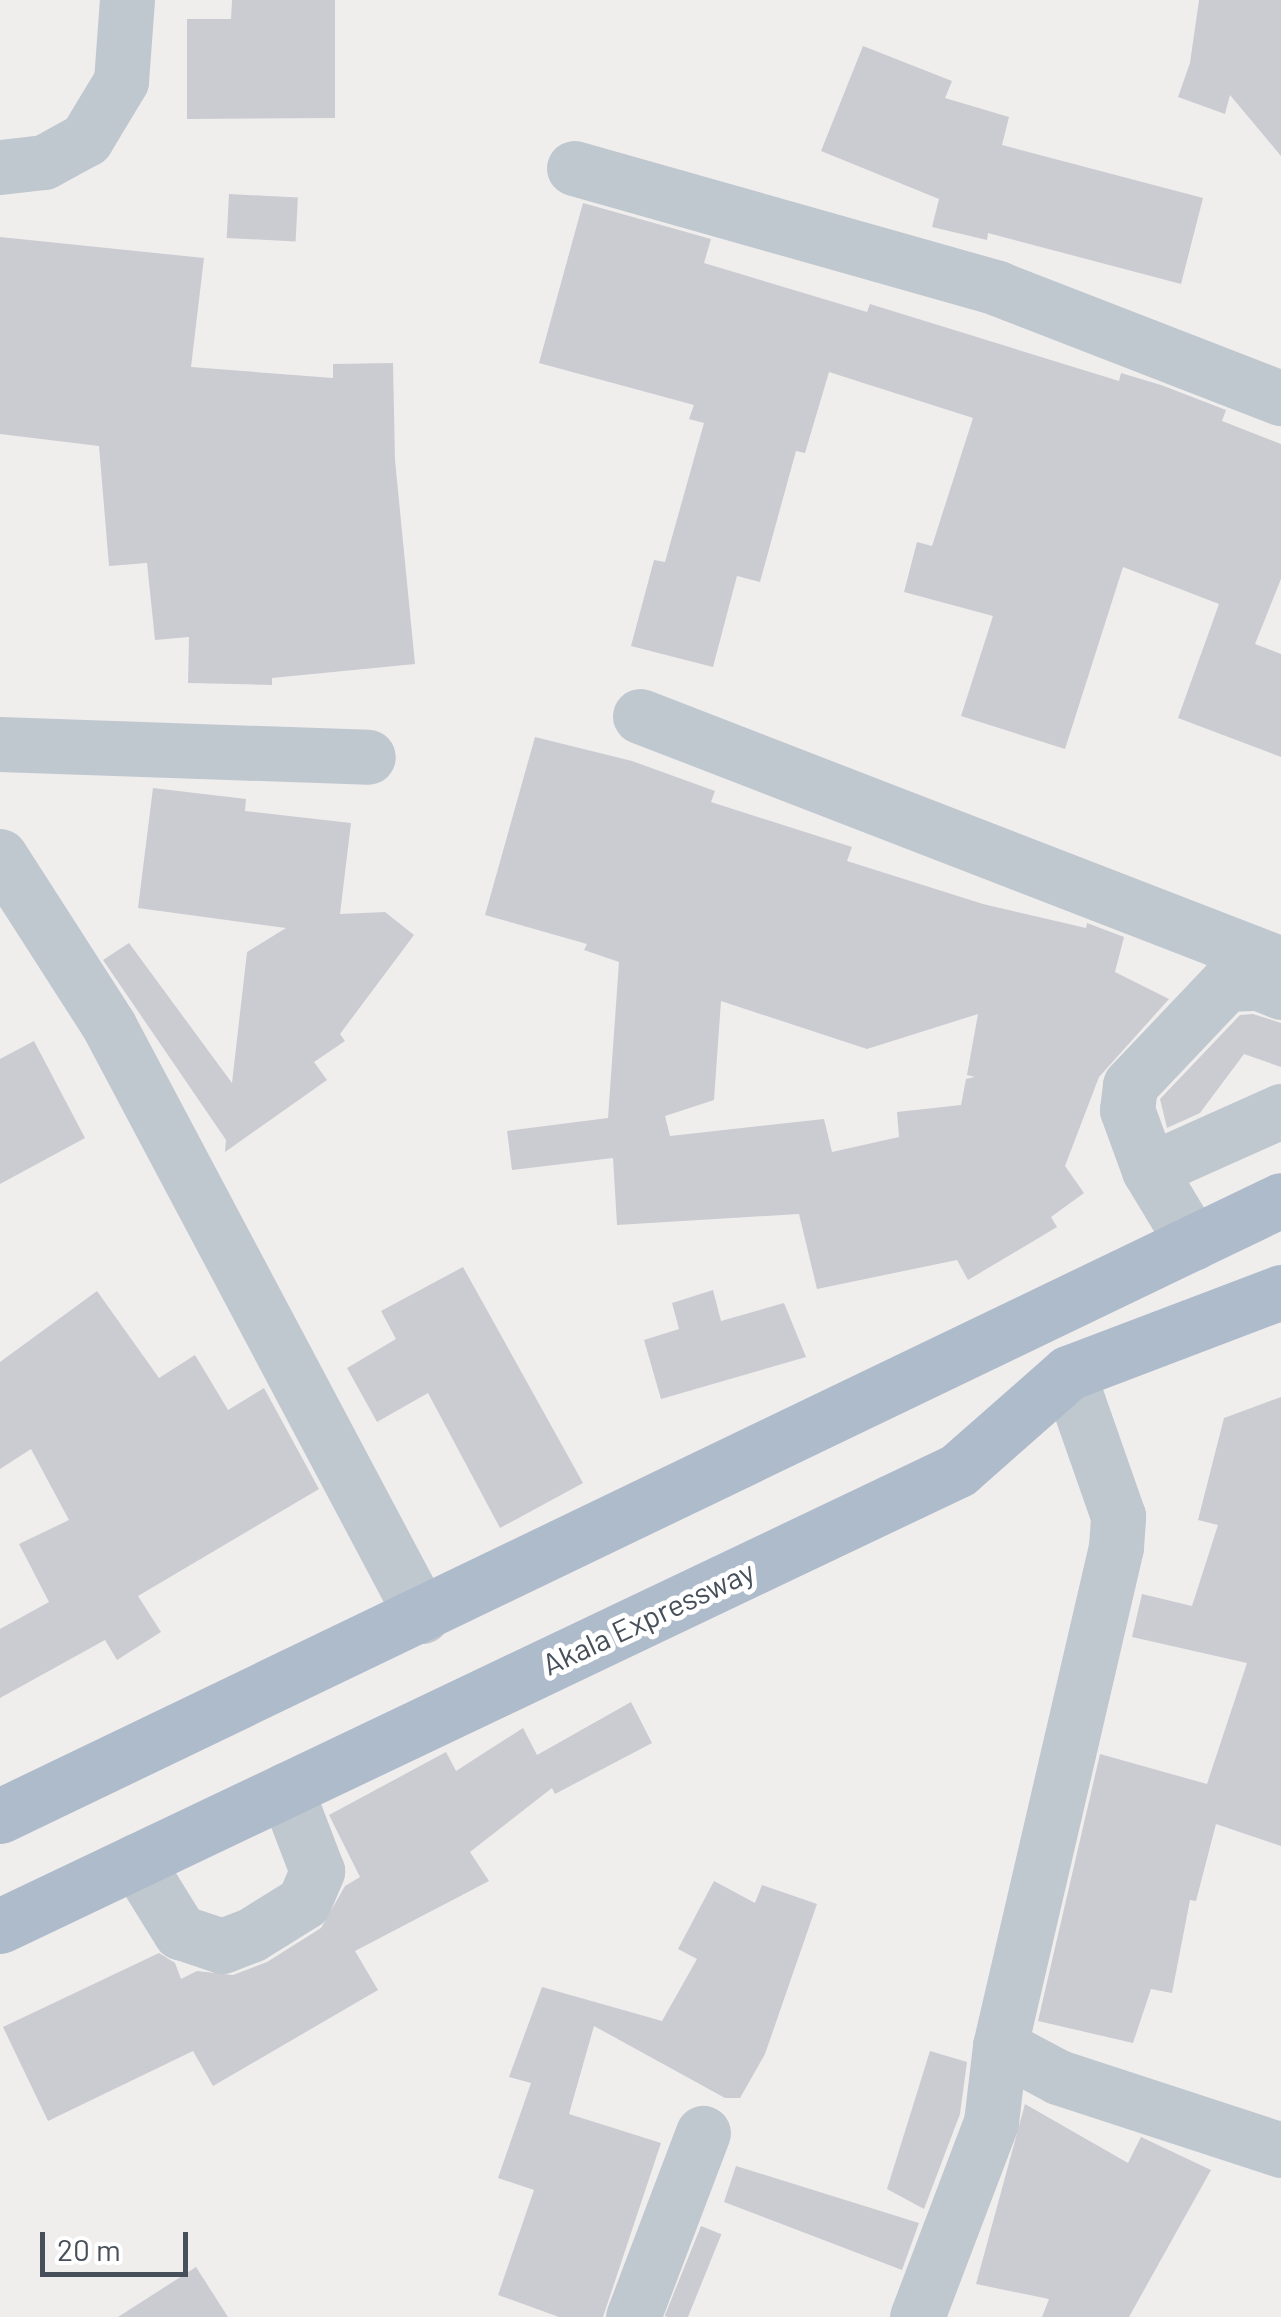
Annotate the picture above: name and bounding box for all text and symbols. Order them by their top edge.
street label: Akala Expressway [536,1552,760,1682]
scale bar [45,2212,192,2274]
text: 20 m [57,2231,121,2267]

